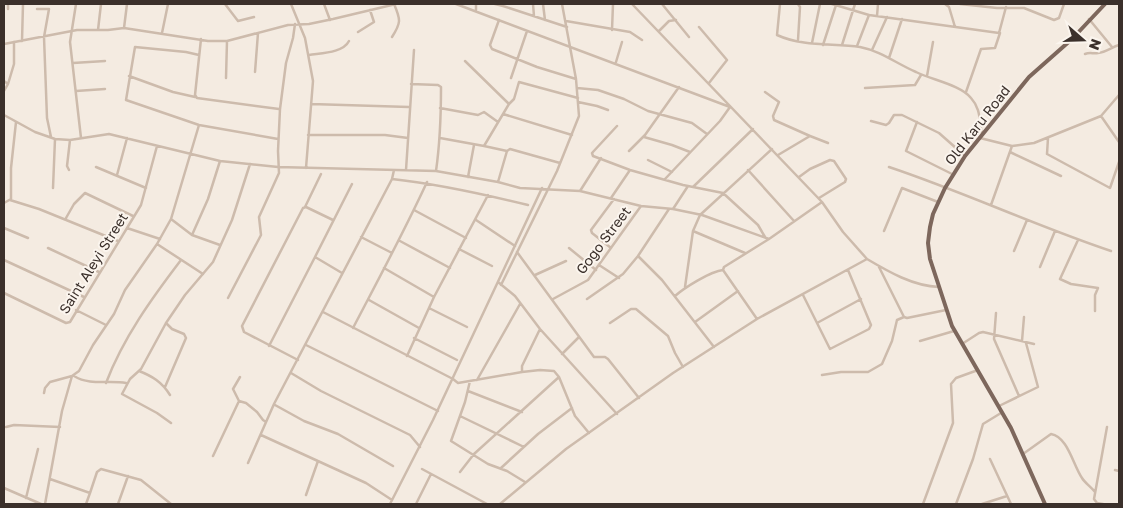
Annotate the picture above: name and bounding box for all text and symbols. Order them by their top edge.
north arrow [1058,15,1108,65]
text: N [1086,37,1105,53]
street label: Old Karu Road [941,82,1013,168]
street label: Gogo Street [572,203,634,277]
street label: Saint Aleyi Street [55,209,131,317]

